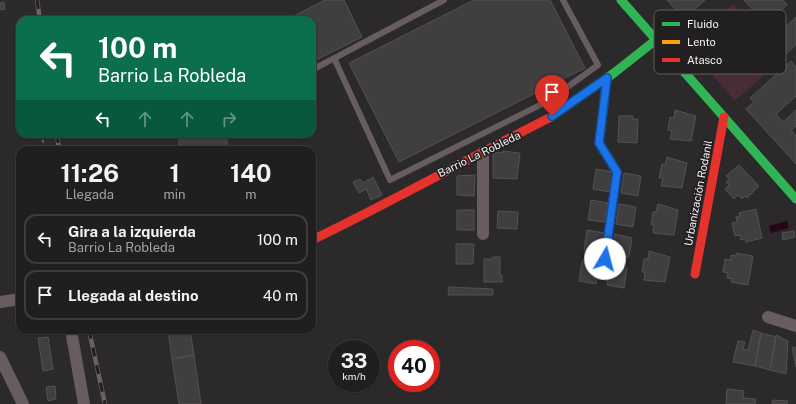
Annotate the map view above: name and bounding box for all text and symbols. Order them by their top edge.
legend [654,10,786,74]
text: Fluido [687,18,719,30]
text: 100 m [98,31,177,64]
icon: left [32,32,84,84]
text: Lento [687,36,716,48]
text: Atasco [687,54,722,66]
text: Barrio La Robleda [98,65,246,86]
pin [535,75,569,116]
icon: arrive [541,81,563,103]
icon: left [92,108,114,130]
icon: ahead [134,108,156,130]
icon: ahead [176,108,198,130]
icon: right [218,108,240,130]
street label: Barrio La Robleda [436,129,522,179]
street label: Urbanización Rodanil [682,139,714,247]
text: 11:26 [60,159,119,187]
text: 1 [169,159,180,187]
text: 140 [230,159,272,187]
text: Llegada [66,187,114,202]
text: min [164,187,186,202]
text: m [245,187,256,202]
text: Gira a la izquierda [68,223,196,240]
icon: left [34,228,56,250]
text: 100 m [257,231,298,248]
position arrow [584,238,626,280]
text: Barrio La Robleda [68,240,175,255]
icon: arrive [34,284,56,306]
text: Llegada al destino [68,287,199,304]
text: 40 m [263,287,298,304]
speed limit sign: 40 [388,340,440,392]
text: 33 [341,349,367,373]
text: km/h [342,370,366,382]

